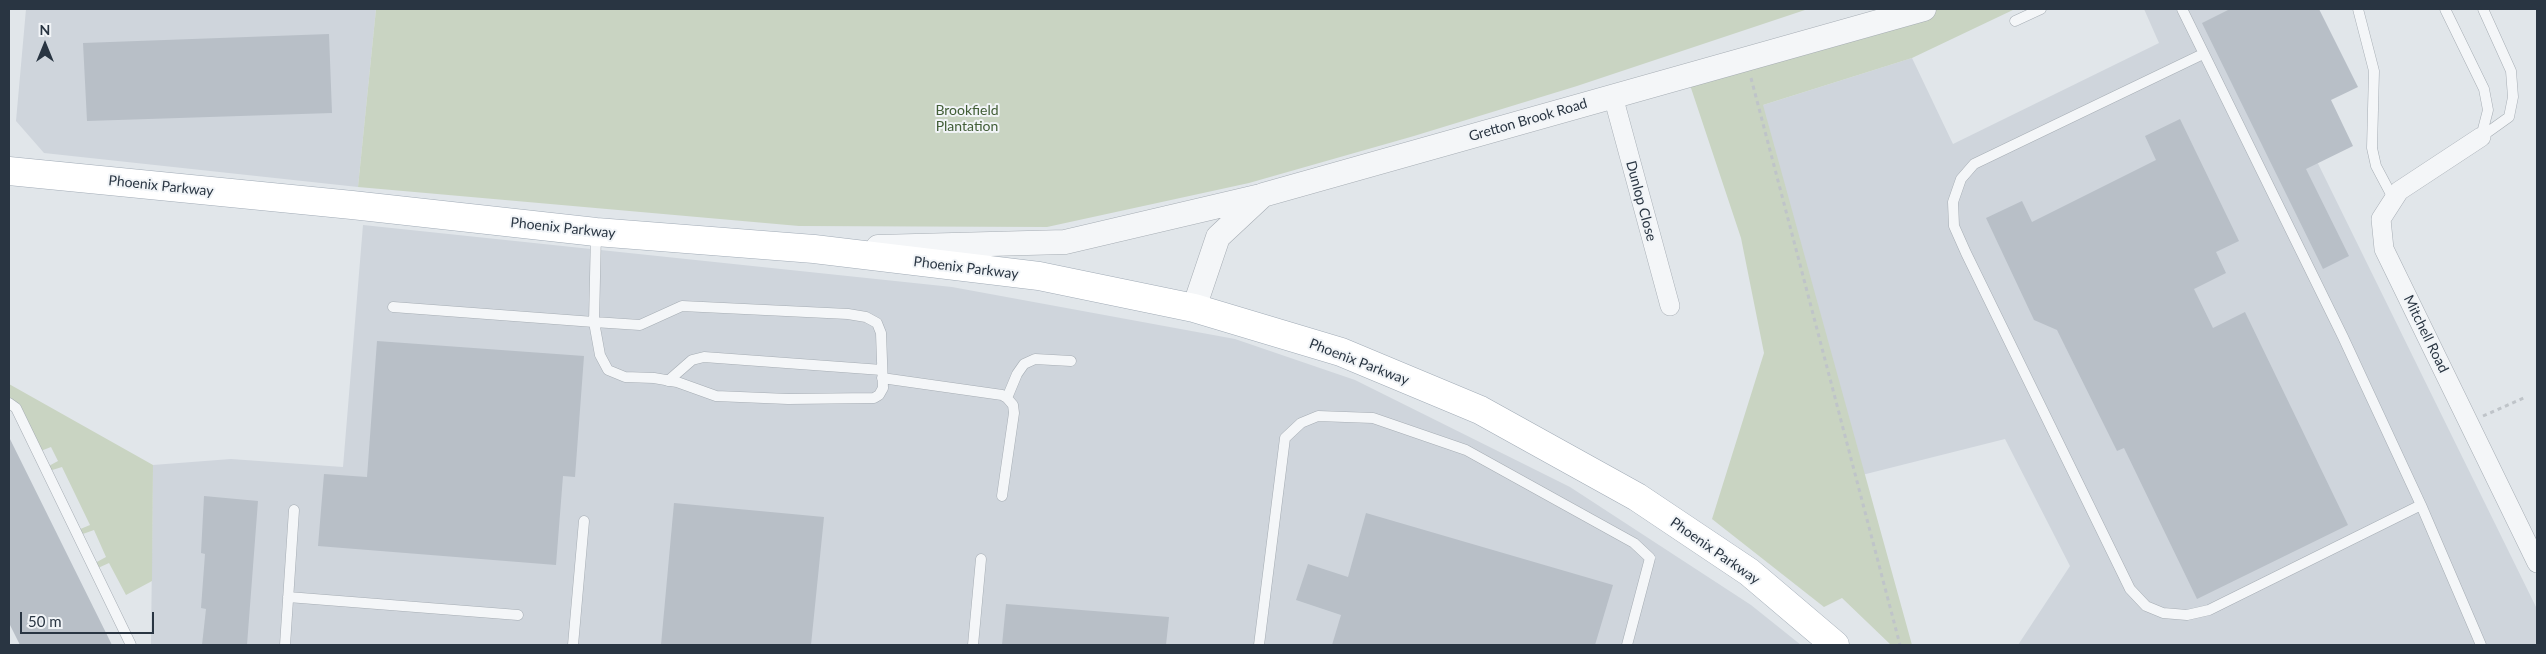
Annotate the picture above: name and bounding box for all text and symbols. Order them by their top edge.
north arrow [20,20,70,70]
text: N [40,21,50,38]
street label: Gretton Brook Road [1467,95,1589,145]
park label: Brookfield Plantation [935,102,999,134]
street label: Dunlop Close [1622,159,1660,243]
street label: Phoenix Parkway [108,172,214,200]
street label: Phoenix Parkway [510,214,616,242]
street label: Phoenix Parkway [913,253,1019,283]
street label: Mitchell Road [2400,292,2452,376]
street label: Phoenix Parkway [1307,335,1411,389]
street label: Phoenix Parkway [1667,514,1763,588]
scale bar [22,602,156,634]
text: 50 m [28,612,62,630]

